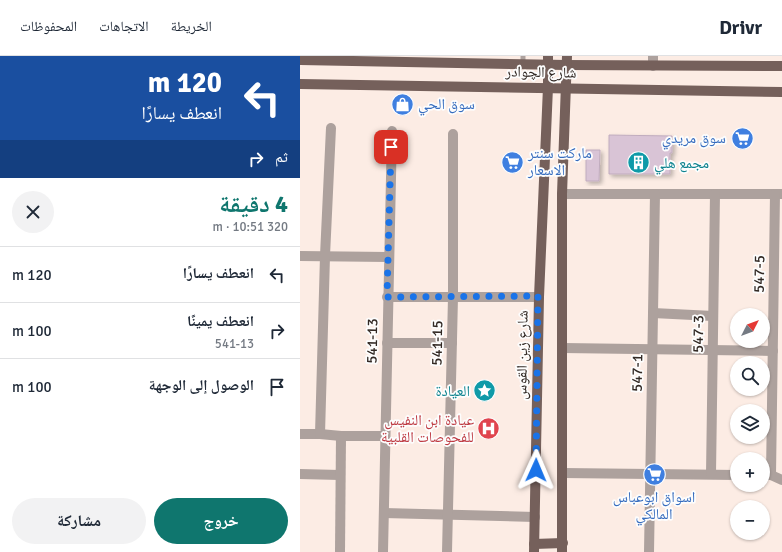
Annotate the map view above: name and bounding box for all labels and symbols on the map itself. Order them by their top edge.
street label: شارع الچوادر [504,62,577,83]
shop icon: سوق الحي [389,91,415,117]
place label: سوق الحي [418,95,475,116]
supermarket icon: سوق مريدي [729,125,755,151]
place label: سوق مريدي [662,129,726,150]
pin [374,130,408,164]
place label: ماركت سنتر الاسعار [527,144,592,179]
supermarket icon: ماركت سنتر الاسعار [499,149,525,175]
building icon: مجمع هلي [626,150,652,176]
place label: مجمع هلي [654,154,709,175]
street label: 547-5 [750,255,768,293]
north arrow [730,308,770,348]
street label: شارع زين القوس [512,310,533,400]
street label: 547-3 [689,315,707,353]
street label: 541-13 [363,318,381,364]
street label: 541-15 [428,320,446,366]
street label: 547-1 [628,354,646,392]
place icon: العيادة [472,378,498,404]
place label: العيادة [436,382,470,400]
place label: عيادة ابن النفيس للفحوصات القلبية [381,411,474,446]
hospital icon: عيادة ابن النفيس للفحوصات القلبية [476,416,502,442]
position arrow [515,449,557,491]
supermarket icon: اسواق ابوعباس المالكي [641,461,667,487]
place label: اسواق ابوعباس المالكي [613,488,695,526]

